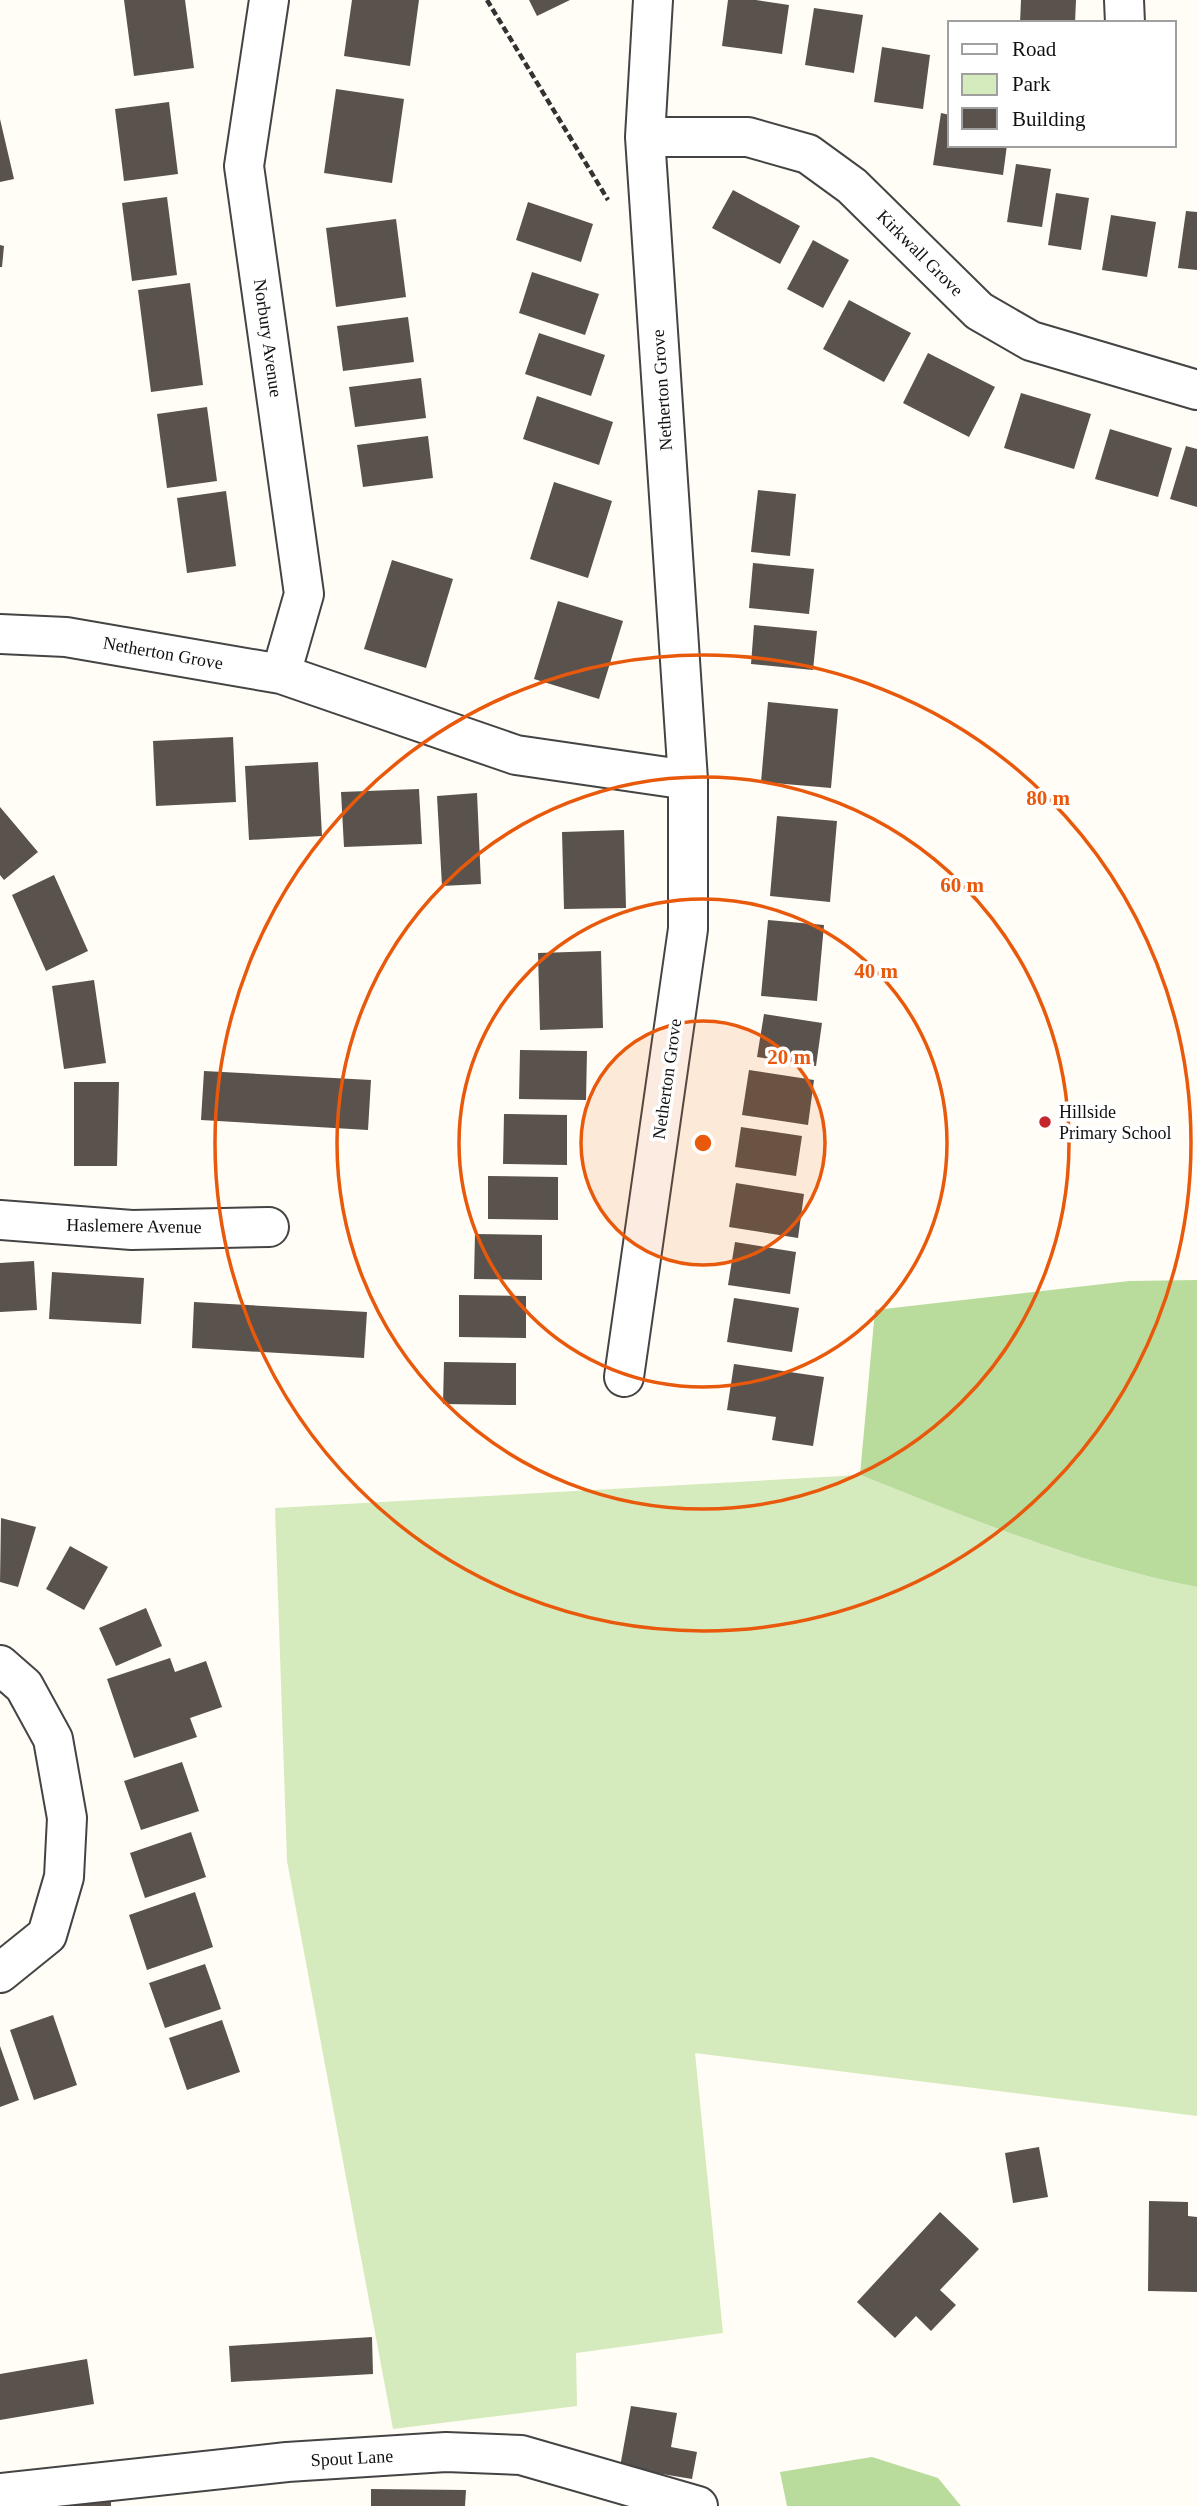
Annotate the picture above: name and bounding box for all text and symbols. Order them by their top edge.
legend [948,21,1176,147]
text: Road [1012,37,1057,61]
text: Park [1012,72,1051,96]
text: Building [1012,107,1086,131]
street label: Kirkwall Grove [873,206,967,300]
street label: Norbury Avenue [250,278,286,398]
street label: Netherton Grove [648,329,676,451]
street label: Netherton Grove [101,633,225,673]
text: 80 m [1026,786,1070,810]
text: 60 m [940,873,984,897]
text: 40 m [854,959,898,983]
street label: Netherton Grove [649,1017,685,1141]
text: 20 m [767,1045,811,1069]
place label: Hillside Primary School [1059,1102,1172,1143]
marker: Hillside Primary School [1037,1114,1053,1130]
centre of rings [691,1131,715,1155]
street label: Haslemere Avenue [66,1215,202,1237]
street label: Spout Lane [310,2446,394,2470]

